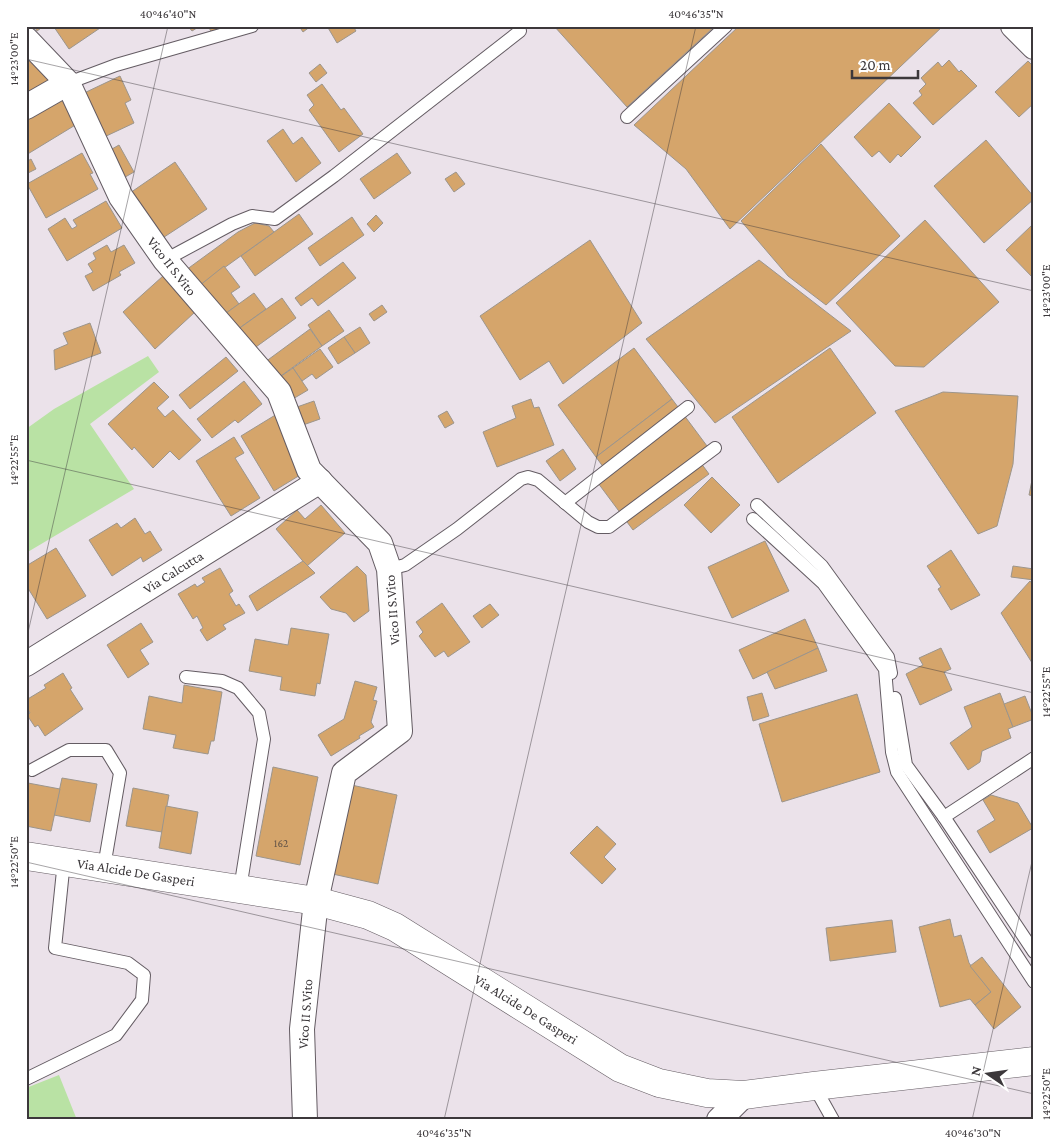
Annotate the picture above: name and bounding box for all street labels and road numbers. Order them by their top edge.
street label: Vico II S.Vito [144,233,200,299]
street label: Via Calcutta [140,547,206,597]
street label: Vico II S.Vito [382,574,402,646]
street label: Via Alcide De Gasperi [76,855,196,889]
street label: Via Alcide De Gasperi [471,971,581,1047]
street label: Vico II S.Vito [295,978,315,1050]

